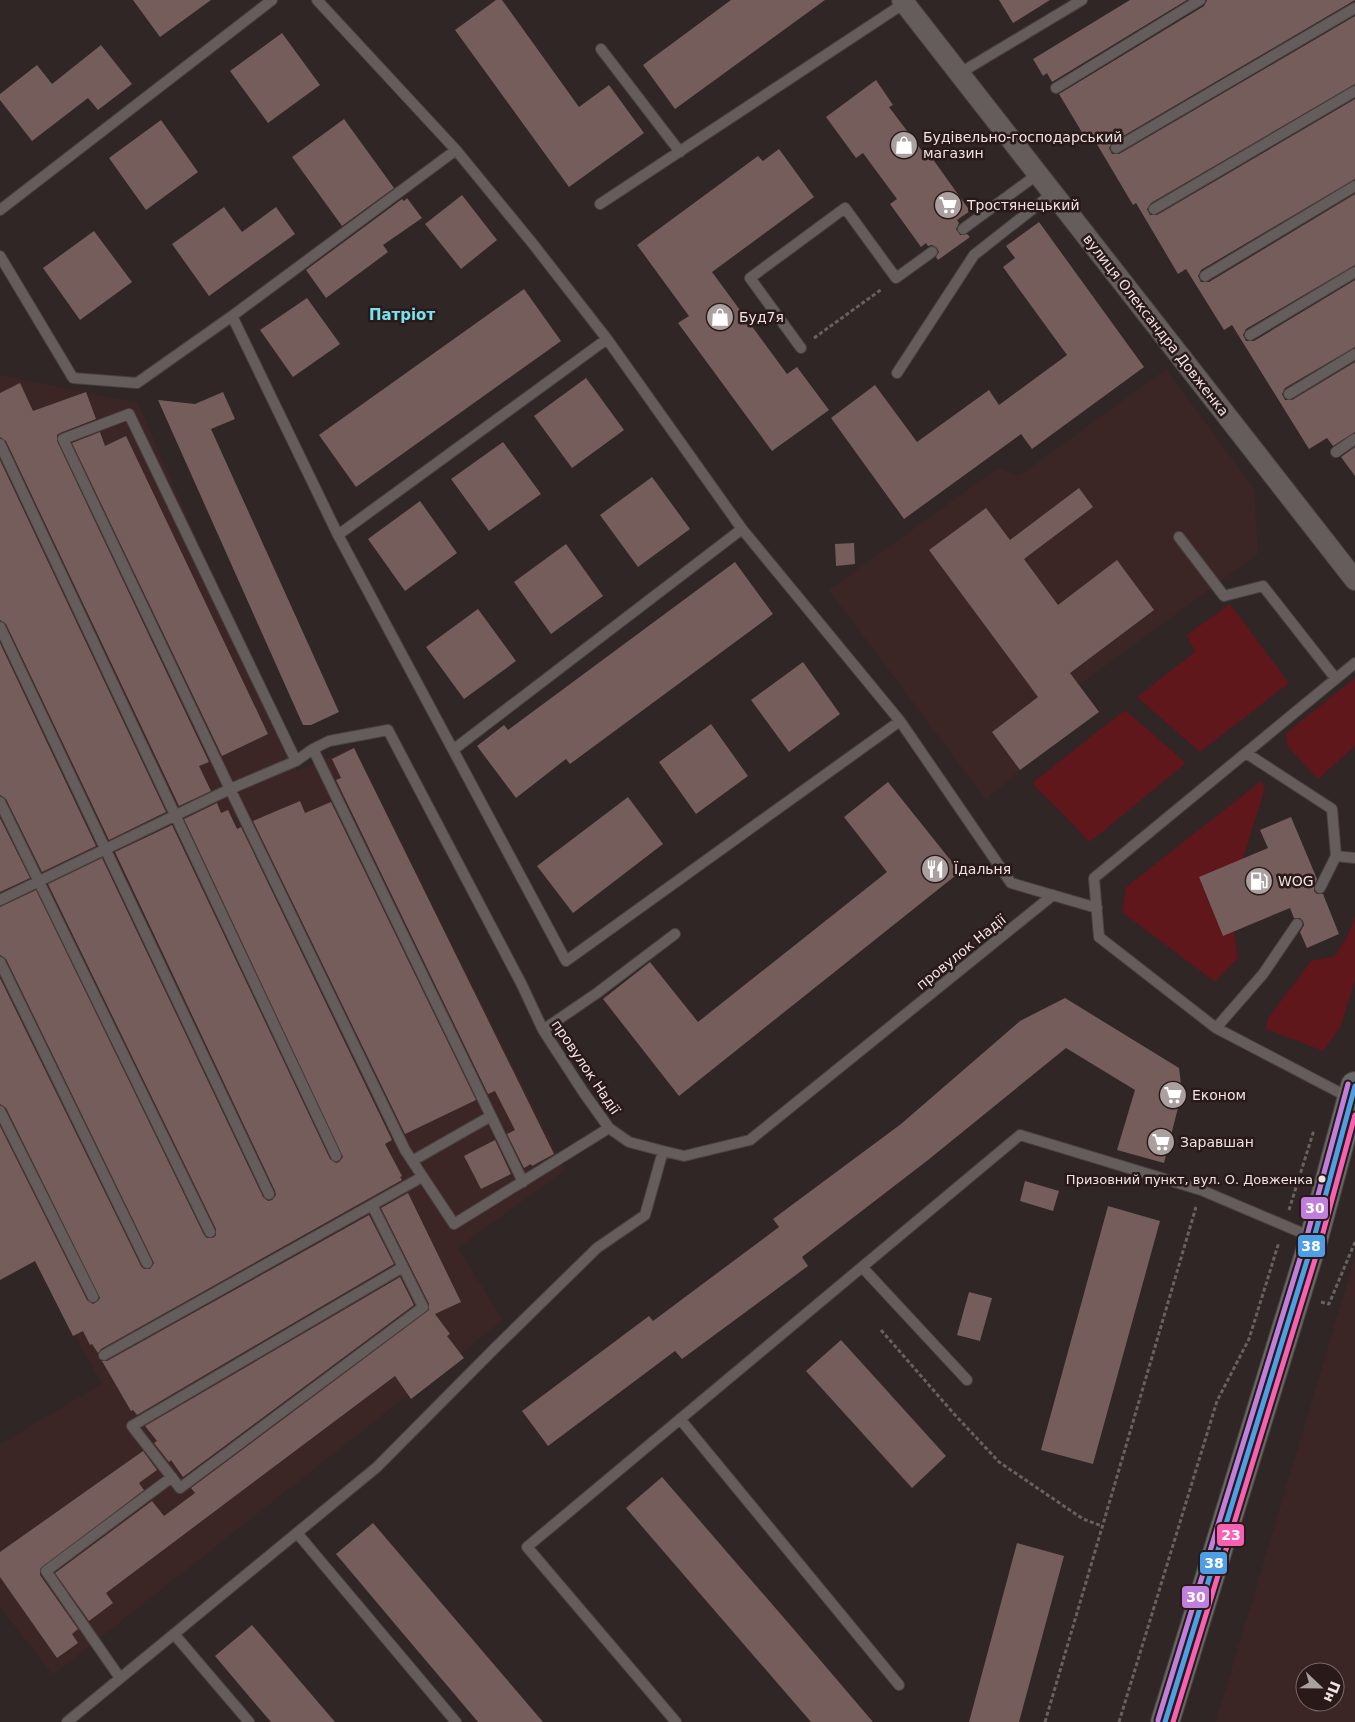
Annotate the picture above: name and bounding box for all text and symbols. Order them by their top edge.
place label: Будівельно-господарський магазин [923,129,1122,161]
shop icon: Будівельно-господарський магазин [889,130,919,160]
supermarket icon: Тростянецький [933,190,963,220]
place label: Тростянецький [966,197,1079,213]
street label: вулиця Олександра Довженка [1080,231,1232,419]
shop icon: Буд7я [705,302,735,332]
district label: Патріот [369,306,435,324]
place label: Буд7я [739,309,784,325]
restaurant icon: Їдальня [920,854,950,884]
place label: Їдальня [954,860,1011,877]
fuel station icon: WOG [1244,866,1274,896]
place label: WOG [1278,873,1314,889]
street label: провулок Надії [913,911,1009,993]
street label: провулок Надії [549,1017,623,1117]
supermarket icon: Економ [1158,1080,1188,1110]
place label: Економ [1192,1087,1246,1103]
supermarket icon: Заравшан [1146,1127,1176,1157]
place label: Заравшан [1180,1134,1254,1150]
place label: Призовний пункт, вул. О. Довженка [1066,1172,1313,1187]
marker: Призовний пункт, вул. О. Довженка [1317,1174,1327,1184]
line badge: 30 [1300,1196,1329,1220]
text: 30 [1305,1200,1325,1216]
line badge: 38 [1297,1234,1326,1258]
text: 38 [1301,1238,1321,1254]
line badge: 23 [1216,1523,1245,1547]
text: 23 [1221,1527,1241,1543]
line badge: 38 [1199,1551,1228,1575]
text: 38 [1204,1555,1224,1571]
line badge: 30 [1181,1585,1210,1609]
text: 30 [1186,1589,1206,1605]
north arrow [1295,1662,1345,1712]
text: Пн [1321,1679,1343,1705]

